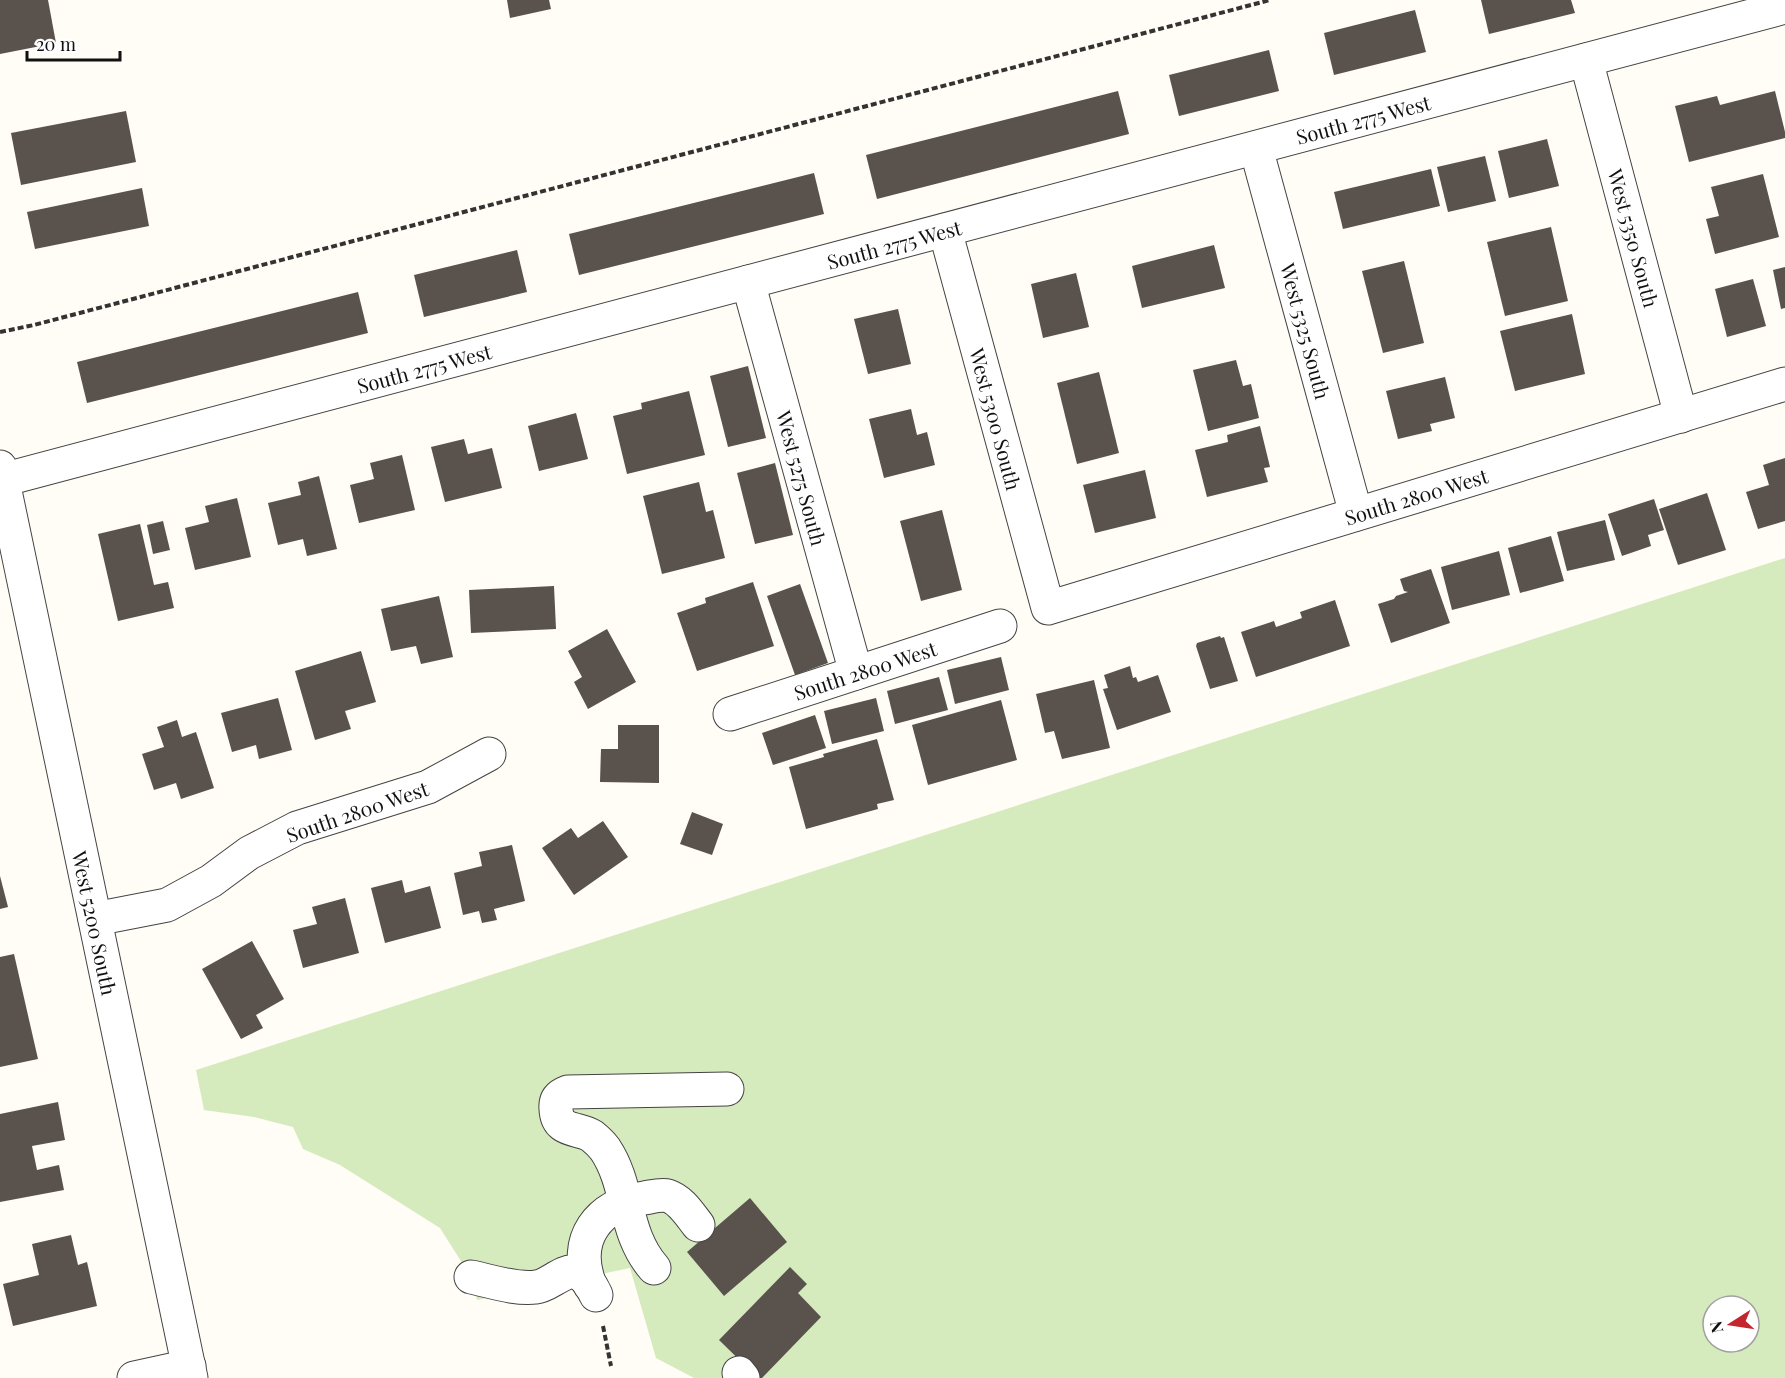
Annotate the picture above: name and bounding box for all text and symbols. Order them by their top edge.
scale bar [27,24,120,62]
text: 20 m [36,32,76,56]
street label: South 2775 West [1293,88,1434,150]
street label: West 5350 South [1602,165,1666,310]
street label: South 2775 West [824,213,965,275]
street label: West 5325 South [1275,259,1337,402]
street label: South 2775 West [354,337,495,399]
street label: West 5300 South [964,344,1028,493]
street label: West 5275 South [771,407,833,549]
street label: South 2800 West [1341,461,1492,531]
street label: South 2800 West [790,634,941,706]
street label: South 2800 West [282,774,432,848]
street label: West 5200 South [66,848,123,998]
north arrow [1701,1294,1761,1354]
text: N [1704,1319,1727,1335]

